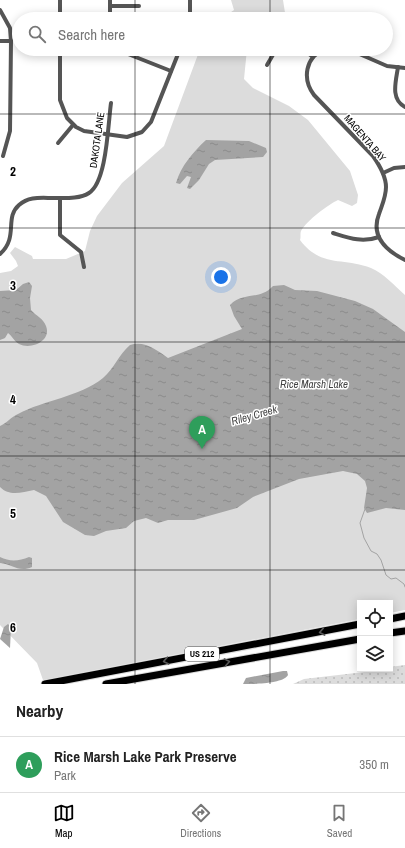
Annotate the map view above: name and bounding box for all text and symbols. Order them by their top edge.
search box [12,12,393,56]
icon: search [26,23,48,45]
text: Search here [58,24,125,45]
street label: DAKOTA LANE [87,111,107,169]
street label: MAGENTA BAY [341,112,389,164]
text: 2 [10,163,16,180]
your location [211,267,231,287]
text: 3 [10,277,16,294]
water label: Rice Marsh Lake [280,377,348,391]
text: 4 [10,391,16,408]
water label: Riley Creek [229,402,279,428]
pin: A [189,416,215,449]
text: 5 [10,505,16,522]
map controls [357,600,393,672]
button: locate [357,600,393,636]
text: 6 [10,619,16,636]
one-way arrow [319,627,325,635]
button: layers [357,636,393,672]
road number: US 212 [185,647,219,661]
one-way arrow [163,656,170,665]
one-way arrow [224,659,231,667]
text: Nearby [16,699,63,722]
text: Rice Marsh Lake Park Preserve [54,746,237,767]
text: A [25,756,33,773]
text: 350 m [359,756,389,773]
text: Park [54,767,76,784]
tab: Map [53,802,75,840]
tab: Directions [180,802,221,840]
tab: Saved [327,802,352,840]

